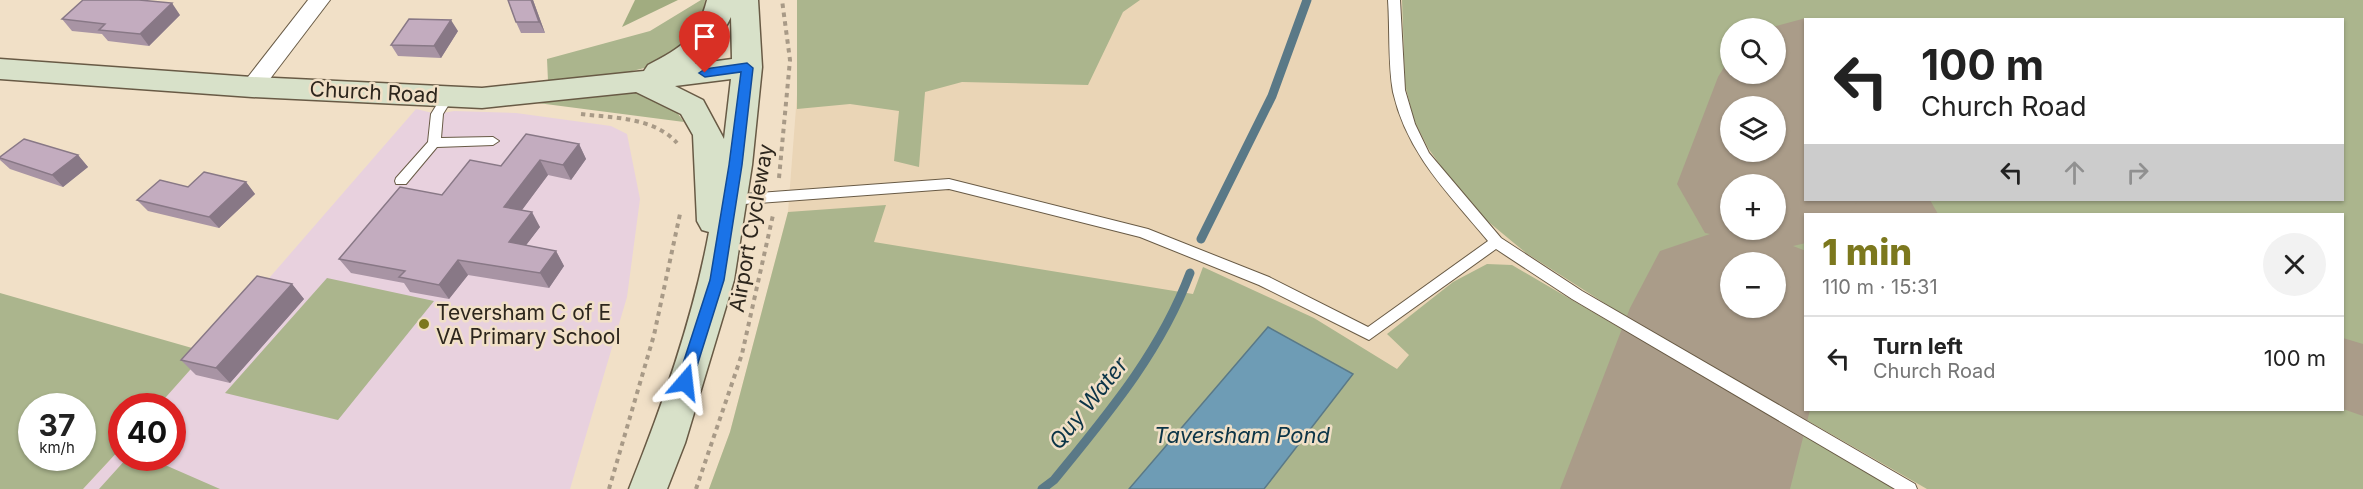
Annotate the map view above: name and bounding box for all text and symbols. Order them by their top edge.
pin [679,11,730,73]
map controls [1720,18,1786,318]
button: search [1720,18,1786,84]
icon: arrive [688,20,721,53]
text: 100 m [1921,39,2044,90]
icon: left [1822,42,1900,120]
street label: Church Road [309,76,439,108]
text: Church Road [1921,90,2086,123]
button: layers [1720,96,1786,162]
street label: Airport Cycleway [724,142,778,314]
icon: left [1995,156,2028,189]
icon: ahead [2058,156,2091,189]
icon: right [2121,156,2154,189]
button: + [1720,174,1786,240]
text: 1 min [1822,230,1912,274]
button: close [2263,233,2326,296]
button: − [1720,252,1786,318]
text: 110 m · 15:31 [1822,275,1938,299]
place label: Teversham C of E VA Primary School [436,300,620,349]
marker: Teversham C of E VA Primary School [417,317,431,331]
text: Turn left [1873,333,1963,359]
icon: left [1822,342,1855,375]
text: 100 m [2264,345,2326,371]
position arrow [653,350,717,414]
water label: Quy Water [1043,351,1133,454]
text: Church Road [1873,359,1996,383]
speed limit sign: 40 [108,393,186,471]
text: 37 [39,407,75,443]
water label: Taversham Pond [1154,422,1330,448]
text: km/h [39,438,75,457]

